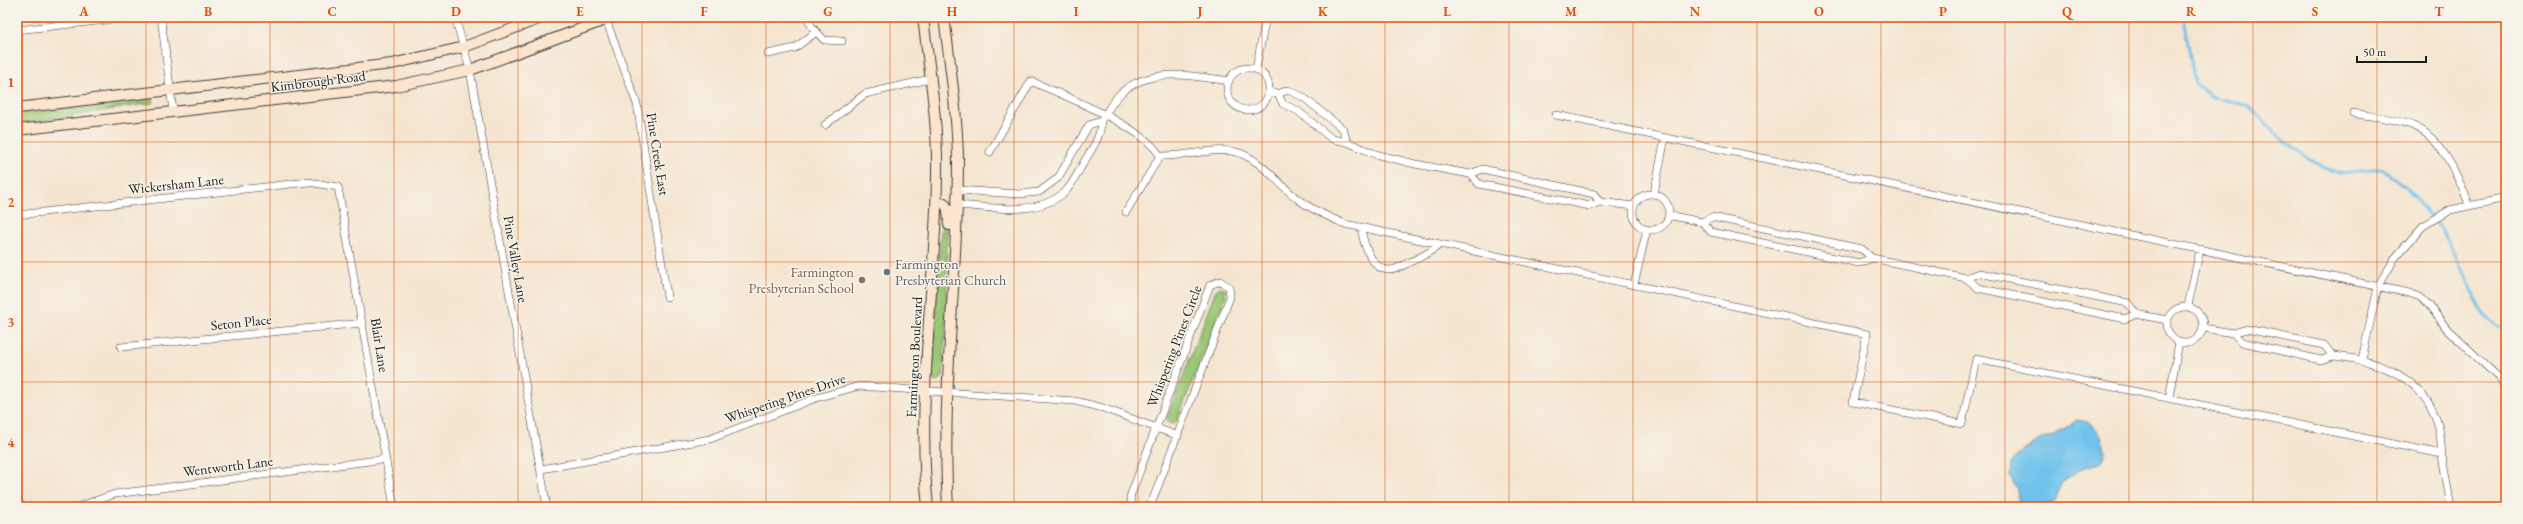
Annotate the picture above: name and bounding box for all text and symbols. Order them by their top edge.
text: A [78,3,89,20]
text: B [204,3,212,20]
text: C [327,3,337,20]
text: D [451,3,461,20]
text: E [576,3,584,20]
text: F [700,3,708,20]
text: G [823,3,833,20]
text: H [947,3,958,20]
text: I [1074,3,1079,20]
text: J [1196,3,1203,20]
text: K [1318,3,1329,20]
text: L [1443,3,1451,20]
text: M [1565,3,1577,20]
text: N [1690,3,1701,20]
text: O [1814,3,1824,20]
text: P [1939,3,1947,20]
text: Q [2062,3,2074,20]
text: R [2186,3,2196,20]
text: S [2312,3,2318,20]
text: T [2434,3,2444,20]
scale bar [2357,38,2426,64]
text: 50 m [2363,44,2387,60]
street label: Kimbrough Road [270,66,367,96]
text: 1 [8,74,15,91]
street label: Pine Creek East [643,111,674,197]
street label: Wickersham Lane [127,170,225,198]
text: 2 [8,194,15,211]
street label: Pine Valley Lane [499,214,533,304]
place label: Farmington Presbyterian Church [895,255,1006,289]
place label: Farmington Presbyterian School [748,263,855,297]
marker: Farmington Presbyterian Church [882,267,892,277]
marker: Farmington Presbyterian School [857,275,867,285]
street label: Whispering Pines Circle [1142,282,1206,409]
street label: Farmington Boulevard [902,295,926,418]
street label: Seton Place [210,310,273,334]
text: 3 [8,314,15,331]
street label: Blair Lane [367,317,393,374]
street label: Whispering Pines Drive [722,369,848,427]
text: 4 [8,434,15,451]
street label: Wentworth Lane [182,451,275,480]

